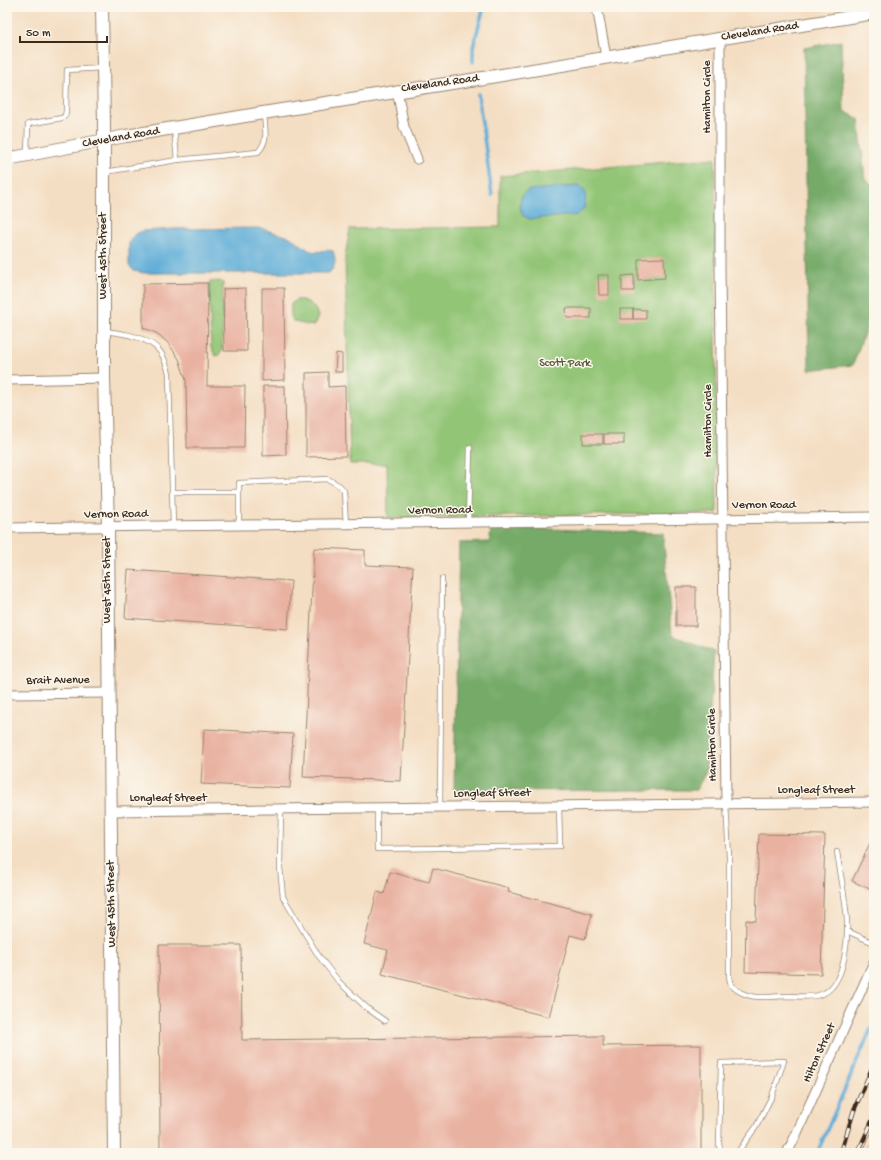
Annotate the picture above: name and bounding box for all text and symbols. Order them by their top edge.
scale bar [20,18,107,44]
street label: Cleveland Road [720,19,801,45]
text: 50 m [26,27,51,41]
street label: Hamilton Circle [701,60,715,134]
street label: Cleveland Road [400,72,481,96]
street label: Cleveland Road [81,124,162,152]
street label: West 45th Street [97,212,111,299]
park label: Scott Park [539,357,592,371]
street label: Hamilton Circle [702,384,716,458]
street label: Vernon Road [731,499,797,513]
street label: Vernon Road [407,503,473,519]
street label: Vernon Road [83,507,149,523]
street label: West 45th Street [101,536,115,623]
street label: Brait Avenue [25,673,91,689]
street label: Hamilton Circle [705,707,721,782]
street label: Longleaf Street [777,784,856,798]
street label: Longleaf Street [453,786,532,802]
street label: Longleaf Street [129,792,208,806]
street label: West 45th Street [104,859,120,947]
street label: Hilton Street [801,1020,840,1085]

